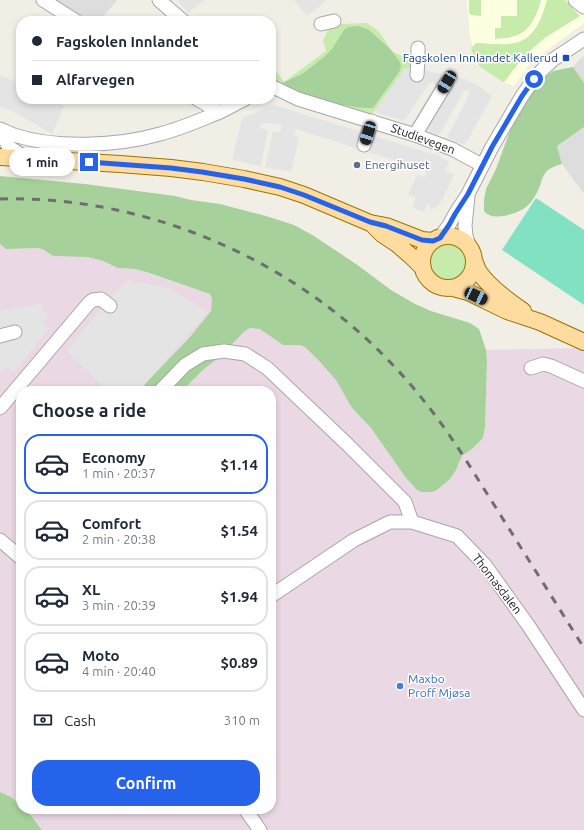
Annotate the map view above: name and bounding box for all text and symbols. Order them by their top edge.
text: Fagskolen Innlandet [56,33,198,50]
place label: Fagskolen Innlandet Kallerud [403,51,558,64]
marker: Fagskolen Innlandet Kallerud [561,53,571,63]
car [436,69,458,95]
route start [525,70,543,88]
text: Alfarvegen [56,71,135,88]
car [359,120,377,146]
street label: Studievegen [389,121,457,156]
callout: 1 min [9,148,75,176]
route end [80,153,98,171]
text: 1 min [26,155,58,169]
place label: Energihuset [365,158,430,171]
marker: Energihuset [352,160,362,170]
car [463,285,489,307]
text: Choose a ride [32,400,146,420]
icon: car [34,446,70,482]
text: Economy [82,449,146,466]
text: $1.14 [220,456,258,473]
text: 1 min · 20:37 [82,466,156,480]
icon: car [34,512,70,548]
text: Comfort [82,515,141,532]
text: $1.54 [220,522,258,539]
text: 2 min · 20:38 [82,532,156,546]
street label: Thomasdalen [470,551,525,616]
icon: car [34,578,70,614]
text: XL [82,581,100,598]
text: $1.94 [220,588,258,605]
text: 3 min · 20:39 [82,598,156,612]
icon: car [34,644,70,680]
text: Moto [82,647,120,664]
text: $0.89 [220,654,258,671]
text: 4 min · 20:40 [82,664,156,678]
place label: Maxbo Proff Mjøsa [408,672,470,699]
marker: Maxbo Proff Mjøsa [395,681,405,691]
icon: cash [32,709,54,731]
text: Cash [64,712,96,729]
text: 310 m [224,713,260,727]
button: Confirm [32,760,260,806]

